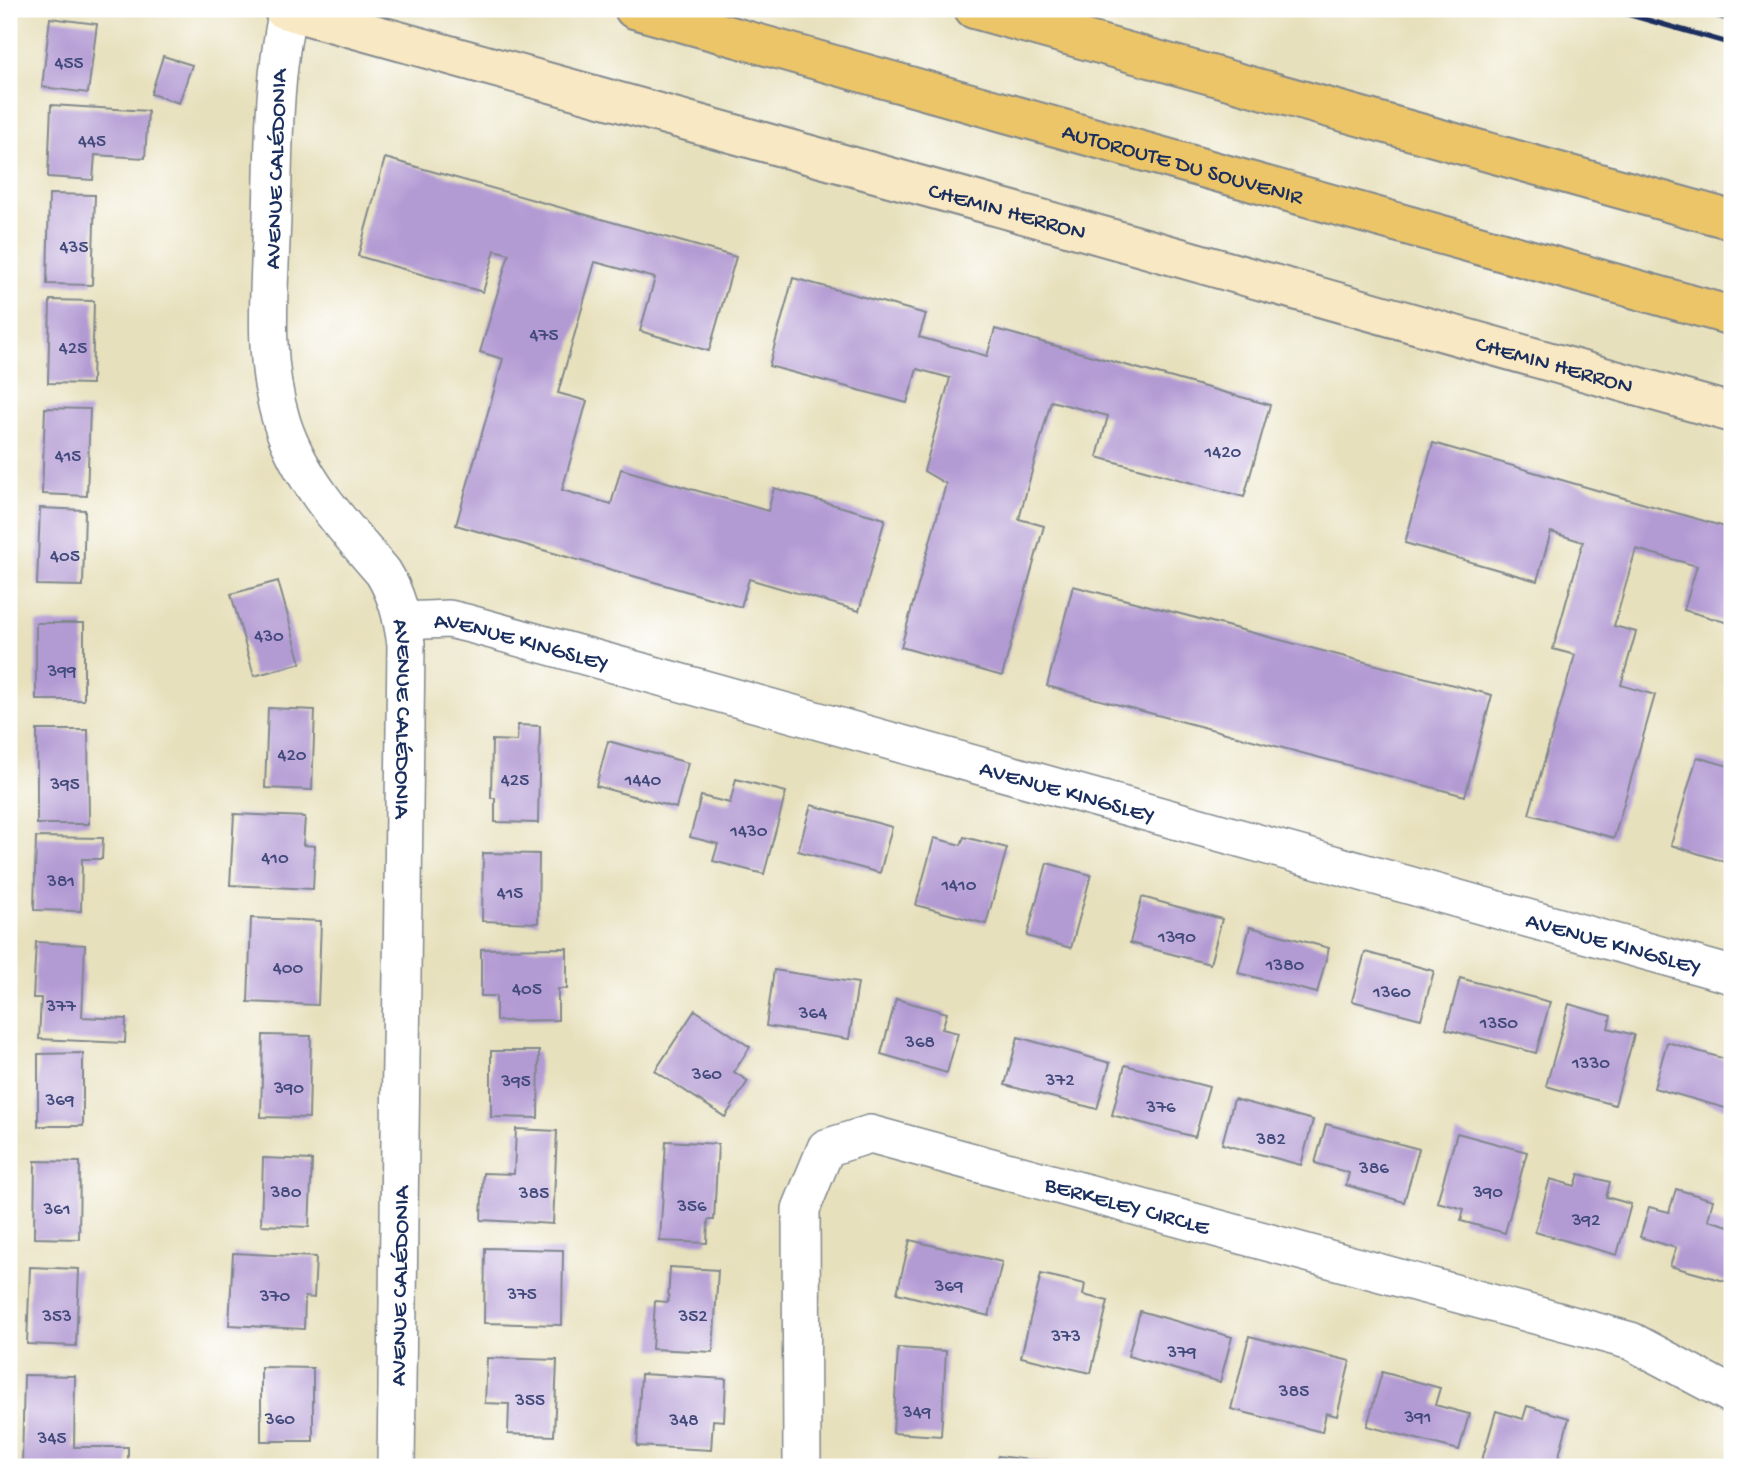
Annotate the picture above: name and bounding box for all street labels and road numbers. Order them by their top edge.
street label: AVENUE CALÉDONIA [261,67,295,270]
street label: AUTOROUTE DU SOUVENIR [1059,119,1306,213]
street label: CHEMIN HERRON [925,178,1089,248]
street label: CHEMIN HERRON [1472,332,1635,401]
street label: AVENUE KINGSLEY [433,609,611,679]
street label: AVENUE CALÉDONIA [385,616,416,820]
street label: AVENUE KINGSLEY [976,756,1157,831]
street label: AVENUE KINGSLEY [1522,908,1704,983]
street label: BERKELEY CIRCLE [1040,1172,1213,1243]
street label: AVENUE CALÉDONIA [386,1184,417,1387]

